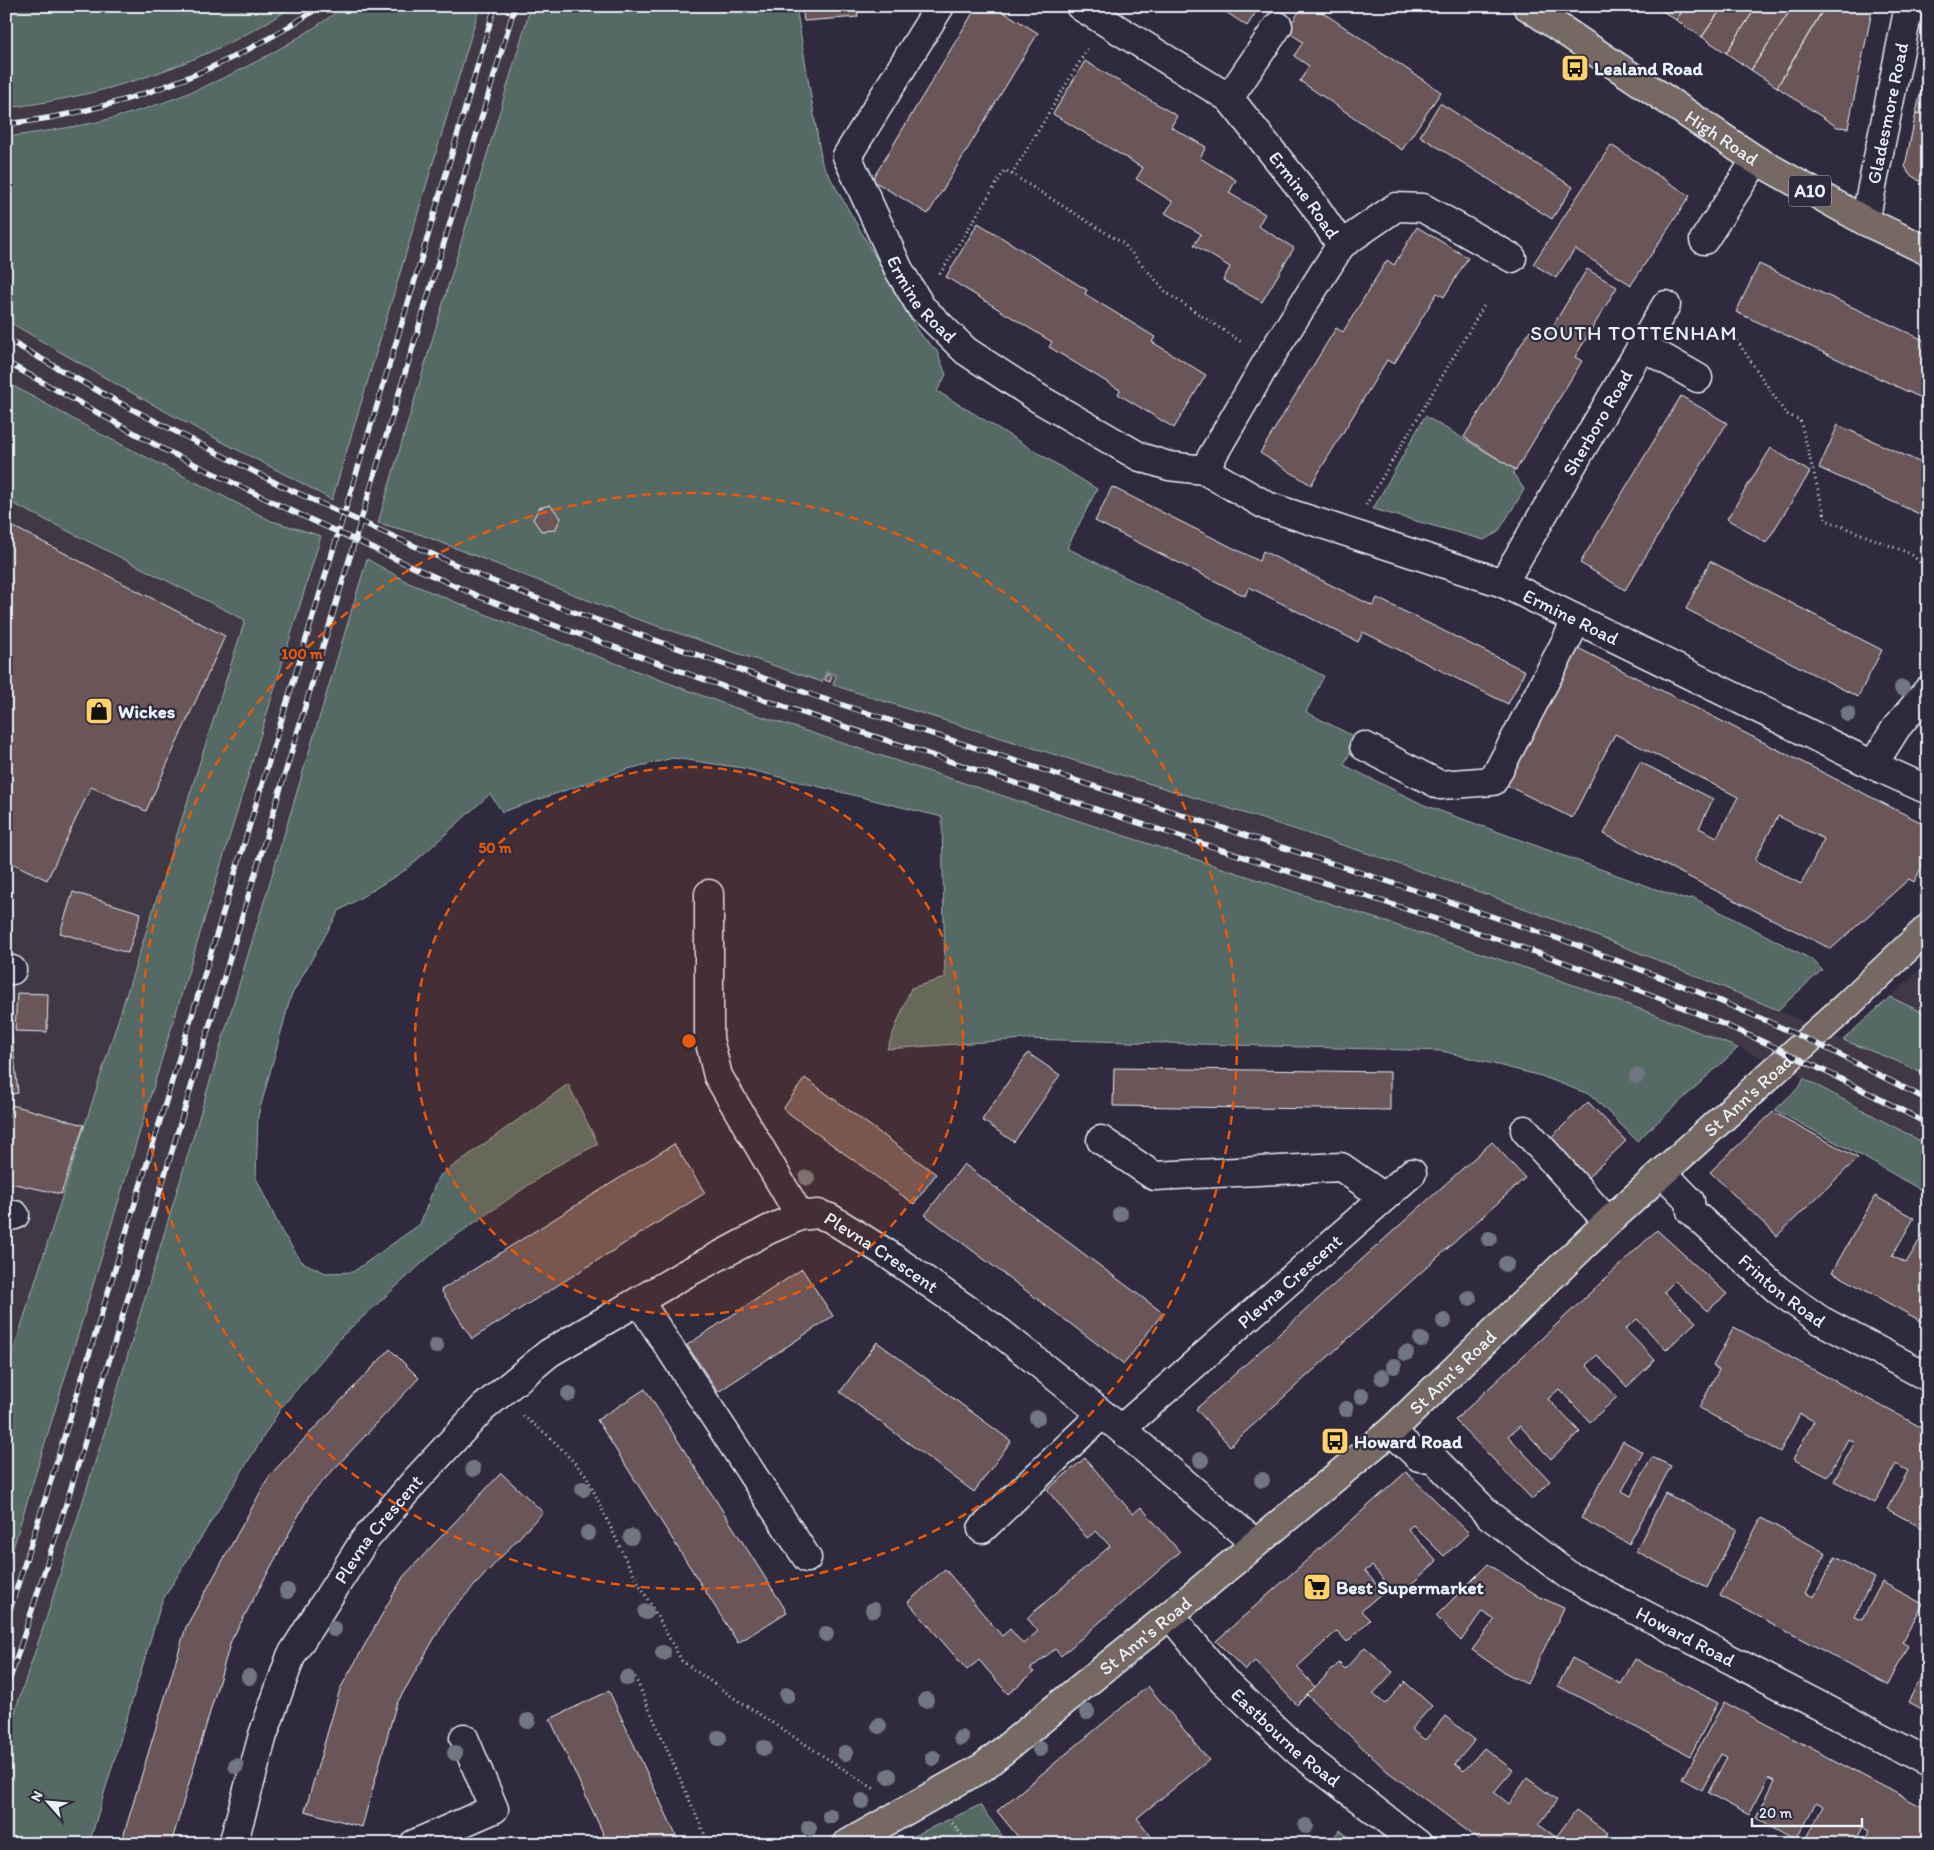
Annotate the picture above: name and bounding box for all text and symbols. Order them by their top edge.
street label: Gladesmore Road [1861,40,1913,186]
bus stop icon: Lealand Road [1560,53,1590,83]
place label: Lealand Road [1594,57,1703,80]
street label: High Road [1681,104,1764,170]
street label: Ermine Road [1264,146,1345,243]
road number: A10 [1789,176,1831,207]
street label: Ermine Road [882,252,962,348]
district label: SOUTH TOTTENHAM [1530,320,1738,345]
street label: Sherboro Road [1557,365,1637,480]
street label: Ermine Road [1520,583,1623,650]
text: 100 m [281,645,323,663]
shop icon: Wickes [84,696,114,726]
place label: Wickes [118,700,176,723]
text: 50 m [478,839,512,857]
centre of rings [680,1032,698,1050]
street label: St Ann's Road [1699,1049,1797,1141]
street label: Plevna Crescent [820,1206,943,1297]
street label: Plevna Crescent [1232,1229,1346,1333]
street label: Frinton Road [1734,1249,1830,1332]
street label: St Ann's Road [1404,1325,1501,1419]
bus stop icon: Howard Road [1320,1426,1350,1456]
place label: Howard Road [1354,1430,1463,1453]
street label: Plevna Crescent [329,1470,427,1588]
supermarket icon: Best Supermarket [1302,1572,1332,1602]
place label: Best Supermarket [1336,1576,1485,1599]
street label: St Ann's Road [1094,1591,1196,1680]
street label: Howard Road [1632,1601,1740,1672]
street label: Eastbourne Road [1227,1683,1346,1792]
north arrow [22,1778,72,1828]
text: N [27,1788,47,1804]
scale bar [1752,1795,1862,1827]
text: 20 m [1759,1804,1793,1822]

